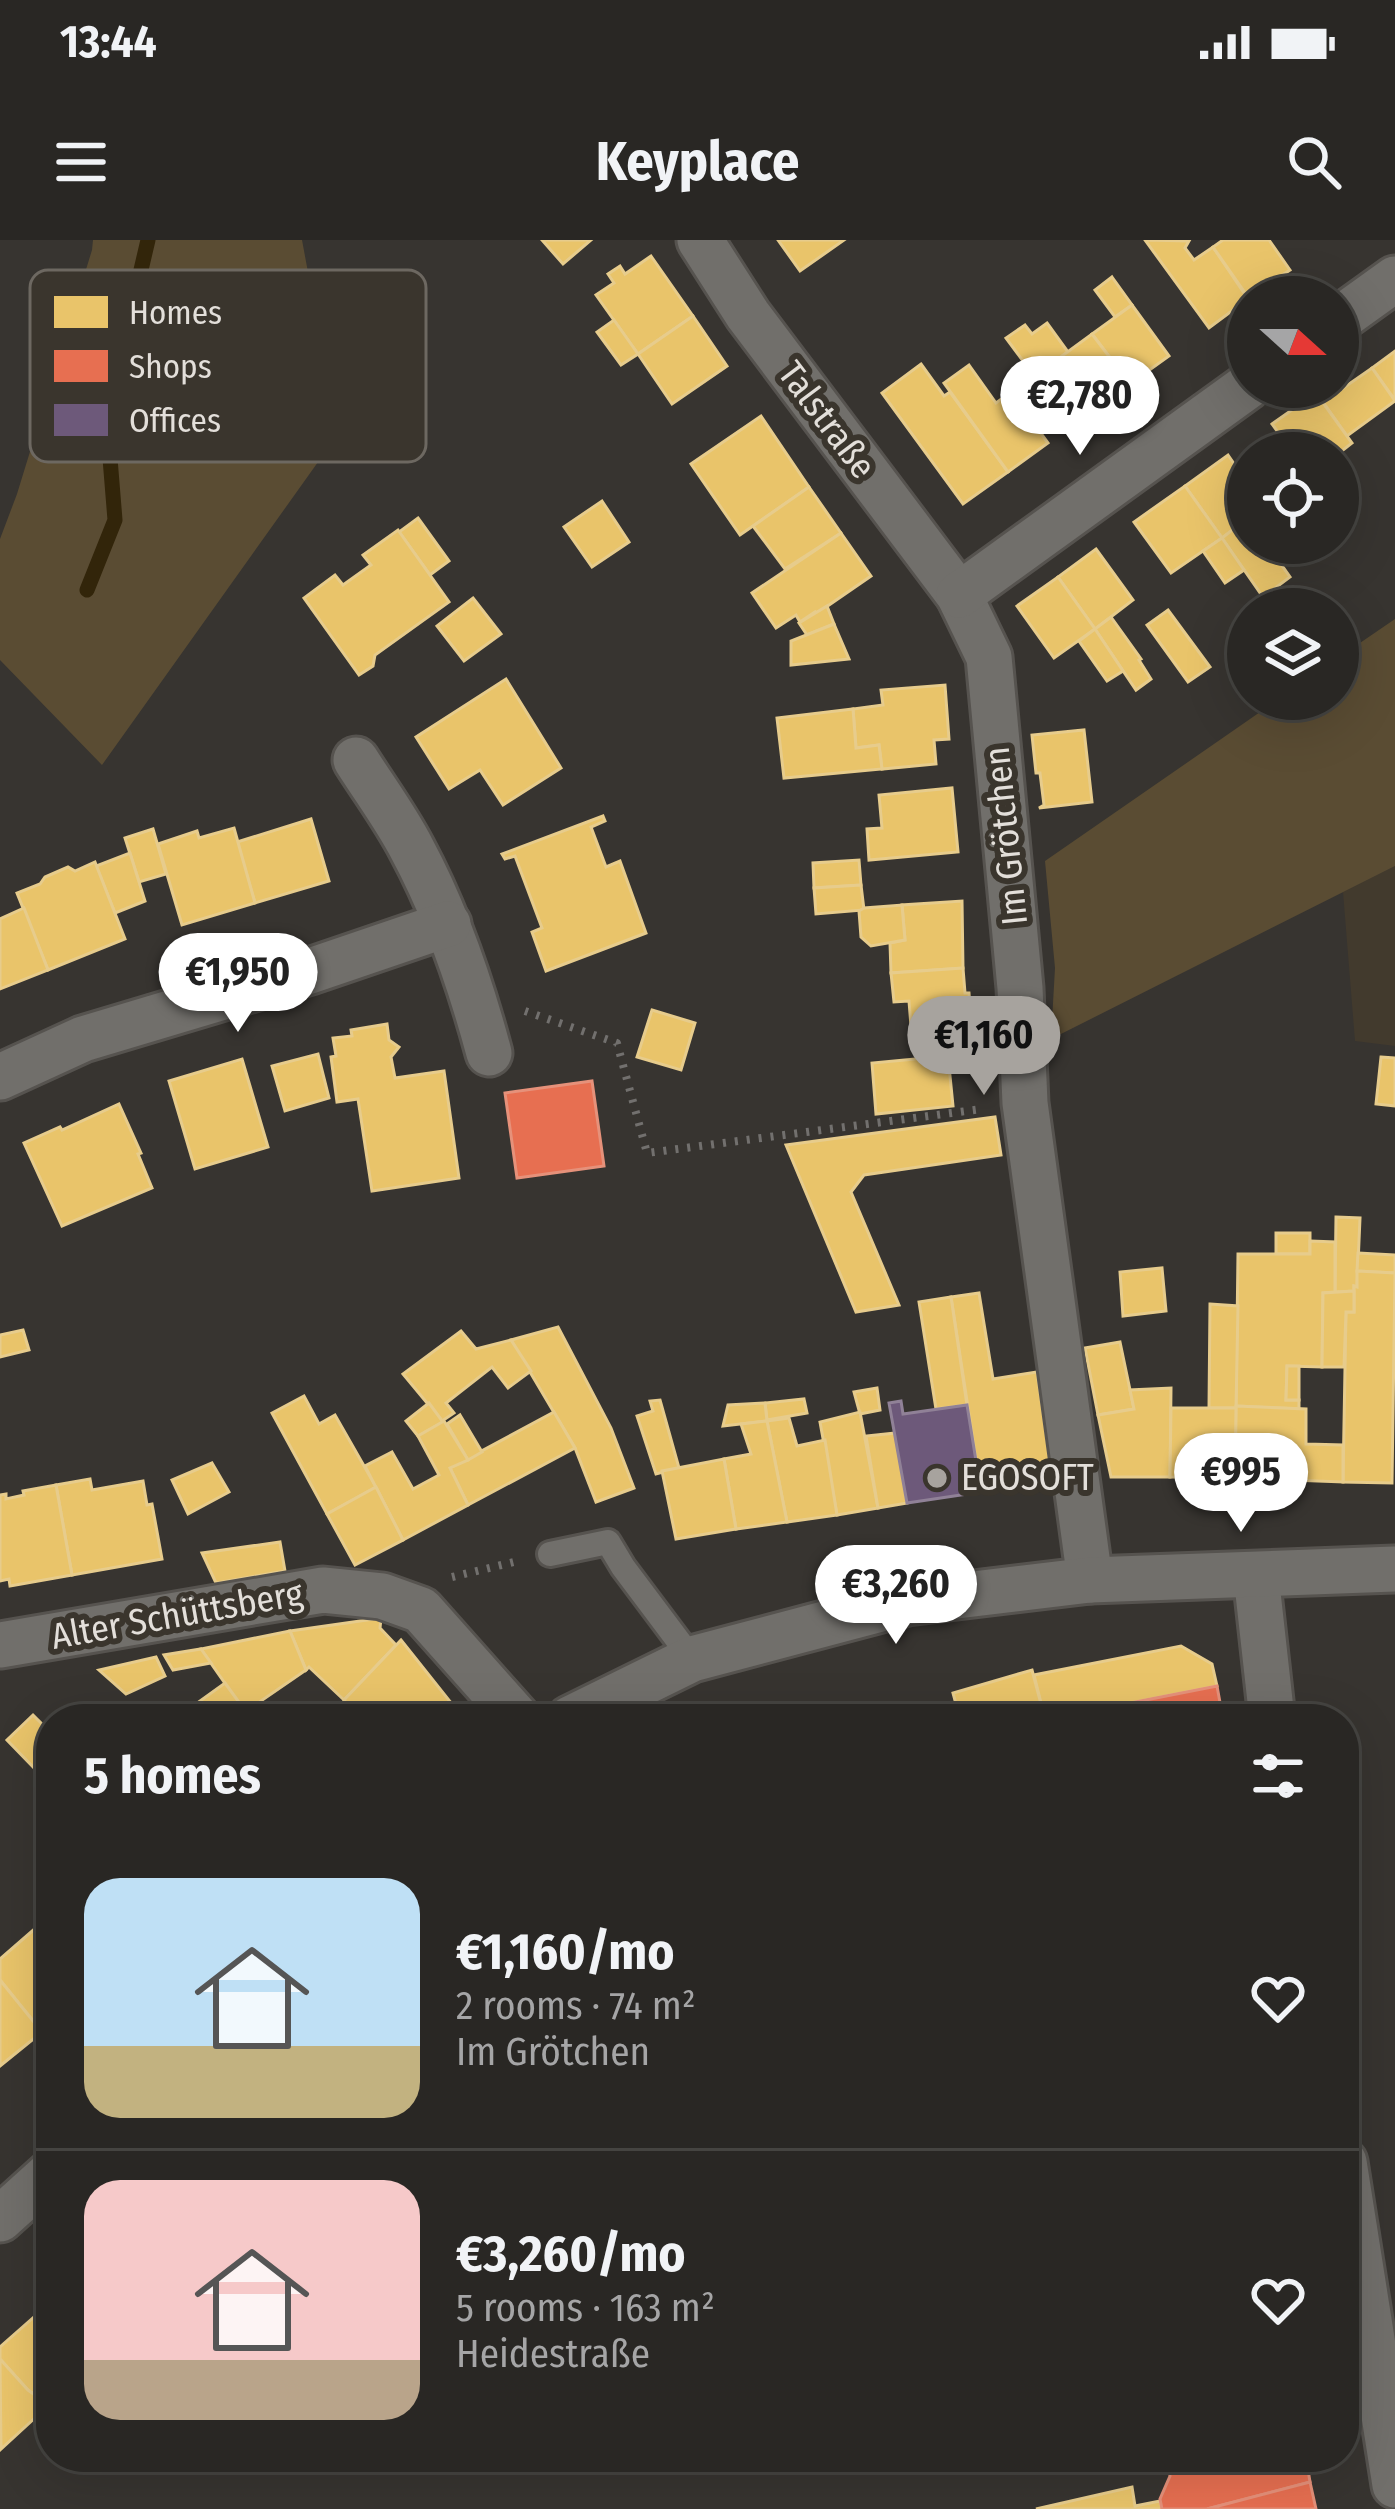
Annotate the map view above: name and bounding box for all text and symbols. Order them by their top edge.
text: 13:44 [60,15,157,69]
icon: menu [48,129,114,195]
icon: search [1281,129,1347,195]
text: Keyplace [596,130,799,194]
legend [30,270,426,462]
north arrow [1227,276,1359,408]
map controls [1227,276,1359,720]
text: Homes [129,293,222,333]
text: Shops [129,347,212,387]
street label: Talstraße [769,353,885,487]
pin: €2,780 [982,356,1178,458]
text: €2,780 [1027,372,1133,418]
text: Offices [129,401,221,441]
button: locate [1227,432,1359,564]
button: layers [1227,588,1359,720]
street label: Im Grötchen [975,745,1037,927]
pin: €1,950 [140,933,336,1035]
text: €1,950 [186,949,290,995]
pin: €1,160 [886,996,1082,1098]
text: €1,160 [934,1012,1034,1058]
pin: €995 [1170,1433,1312,1535]
text: €995 [1201,1449,1281,1495]
place label: EGOSOFT [961,1456,1094,1500]
marker: EGOSOFT [924,1465,950,1491]
pin: €3,260 [798,1545,994,1647]
text: €3,260 [842,1561,950,1607]
street label: Alter Schüttsberg [48,1571,306,1659]
icon: filters [1245,1743,1311,1809]
text: 5 homes [84,1745,261,1807]
text: €1,160/mo [456,1921,674,1983]
icon: home [180,1926,324,2070]
icon: heart [1245,1965,1311,2031]
text: 2 rooms · 74 m² [456,1983,696,2029]
text: Im Grötchen [456,2029,650,2075]
text: €3,260/mo [456,2223,686,2285]
icon: home [180,2228,324,2372]
icon: heart [1245,2267,1311,2333]
text: 5 rooms · 163 m² [456,2285,715,2331]
text: Heidestraße [456,2331,650,2377]

